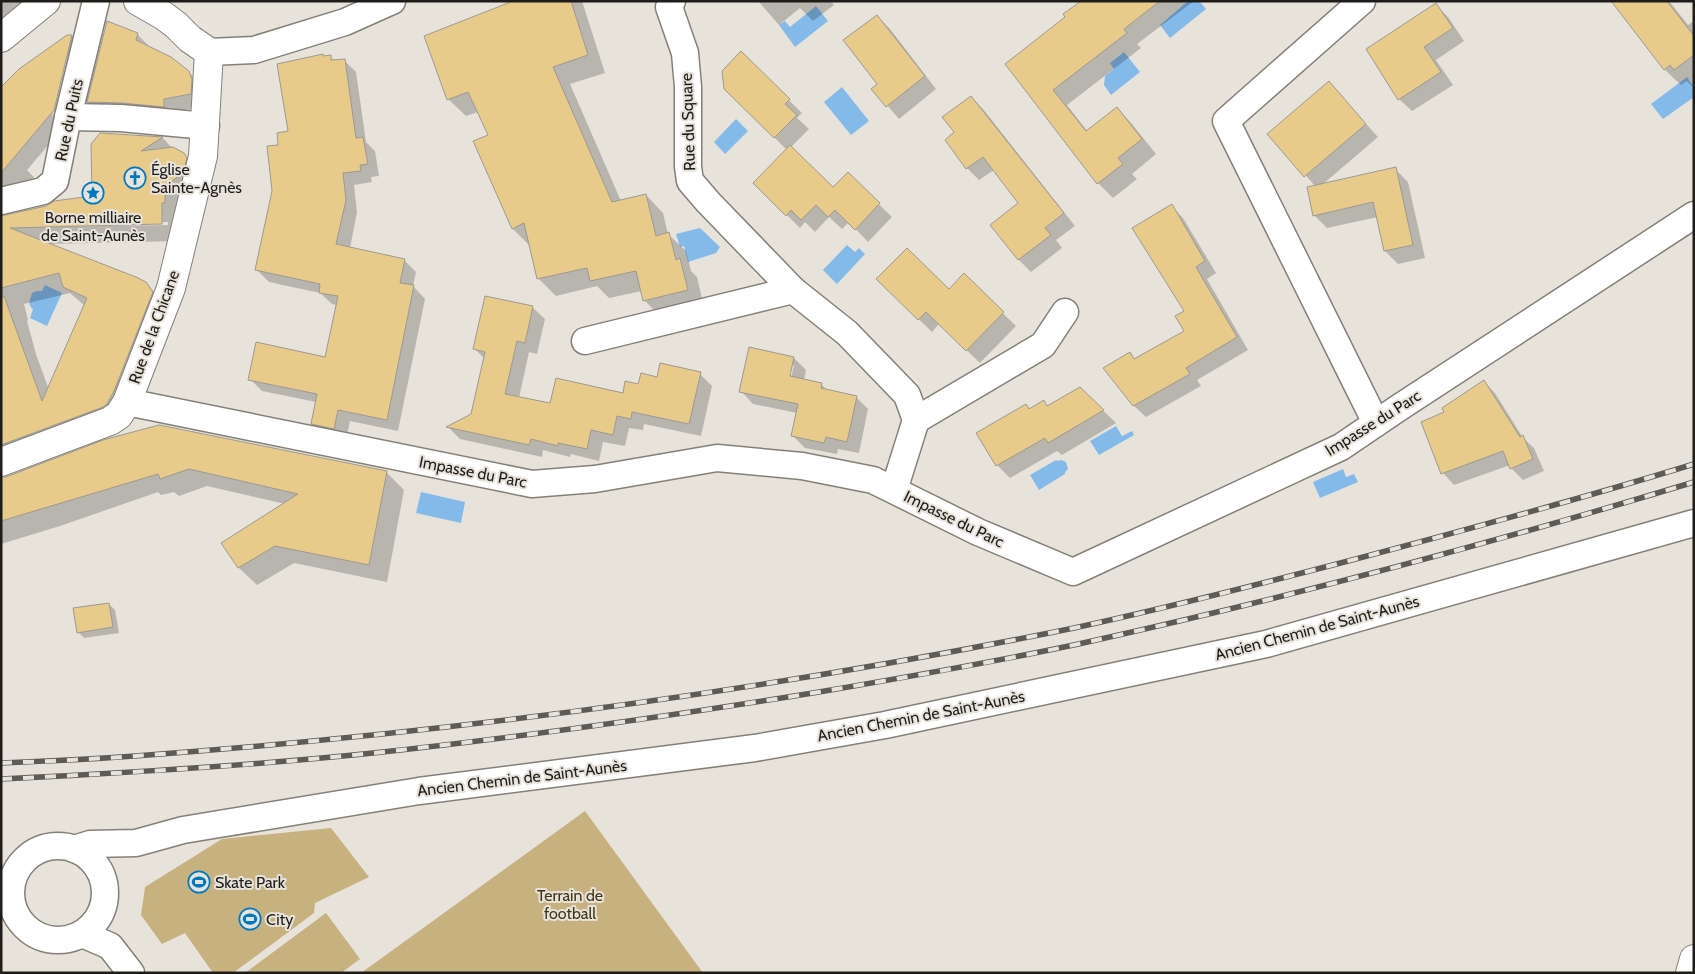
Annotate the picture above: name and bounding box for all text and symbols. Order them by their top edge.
street label: Rue du Square [677,73,699,171]
street label: Rue du Puits [51,77,87,163]
place label: Église Sainte-Agnès [151,160,242,197]
church icon: Église Sainte-Agnès [123,166,147,190]
place icon: Borne milliaire de Saint-Aunès [81,181,105,205]
place label: Borne milliaire de Saint-Aunès [41,208,145,245]
street label: Rue de la Chicane [125,268,183,386]
street label: Impasse du Parc [1322,386,1424,460]
street label: Impasse du Parc [418,452,528,492]
street label: Impasse du Parc [901,487,1007,551]
street label: Ancien Chemin de Saint-Aunès [1213,591,1422,664]
street label: Ancien Chemin de Saint-Aunès [816,686,1027,745]
street label: Ancien Chemin de Saint-Aunès [416,756,628,800]
sports icon: Skate Park [187,870,211,894]
place label: Skate Park [215,873,286,892]
park label: Terrain de football [537,886,603,923]
sports icon: City [238,907,262,931]
place label: City [266,910,293,929]

